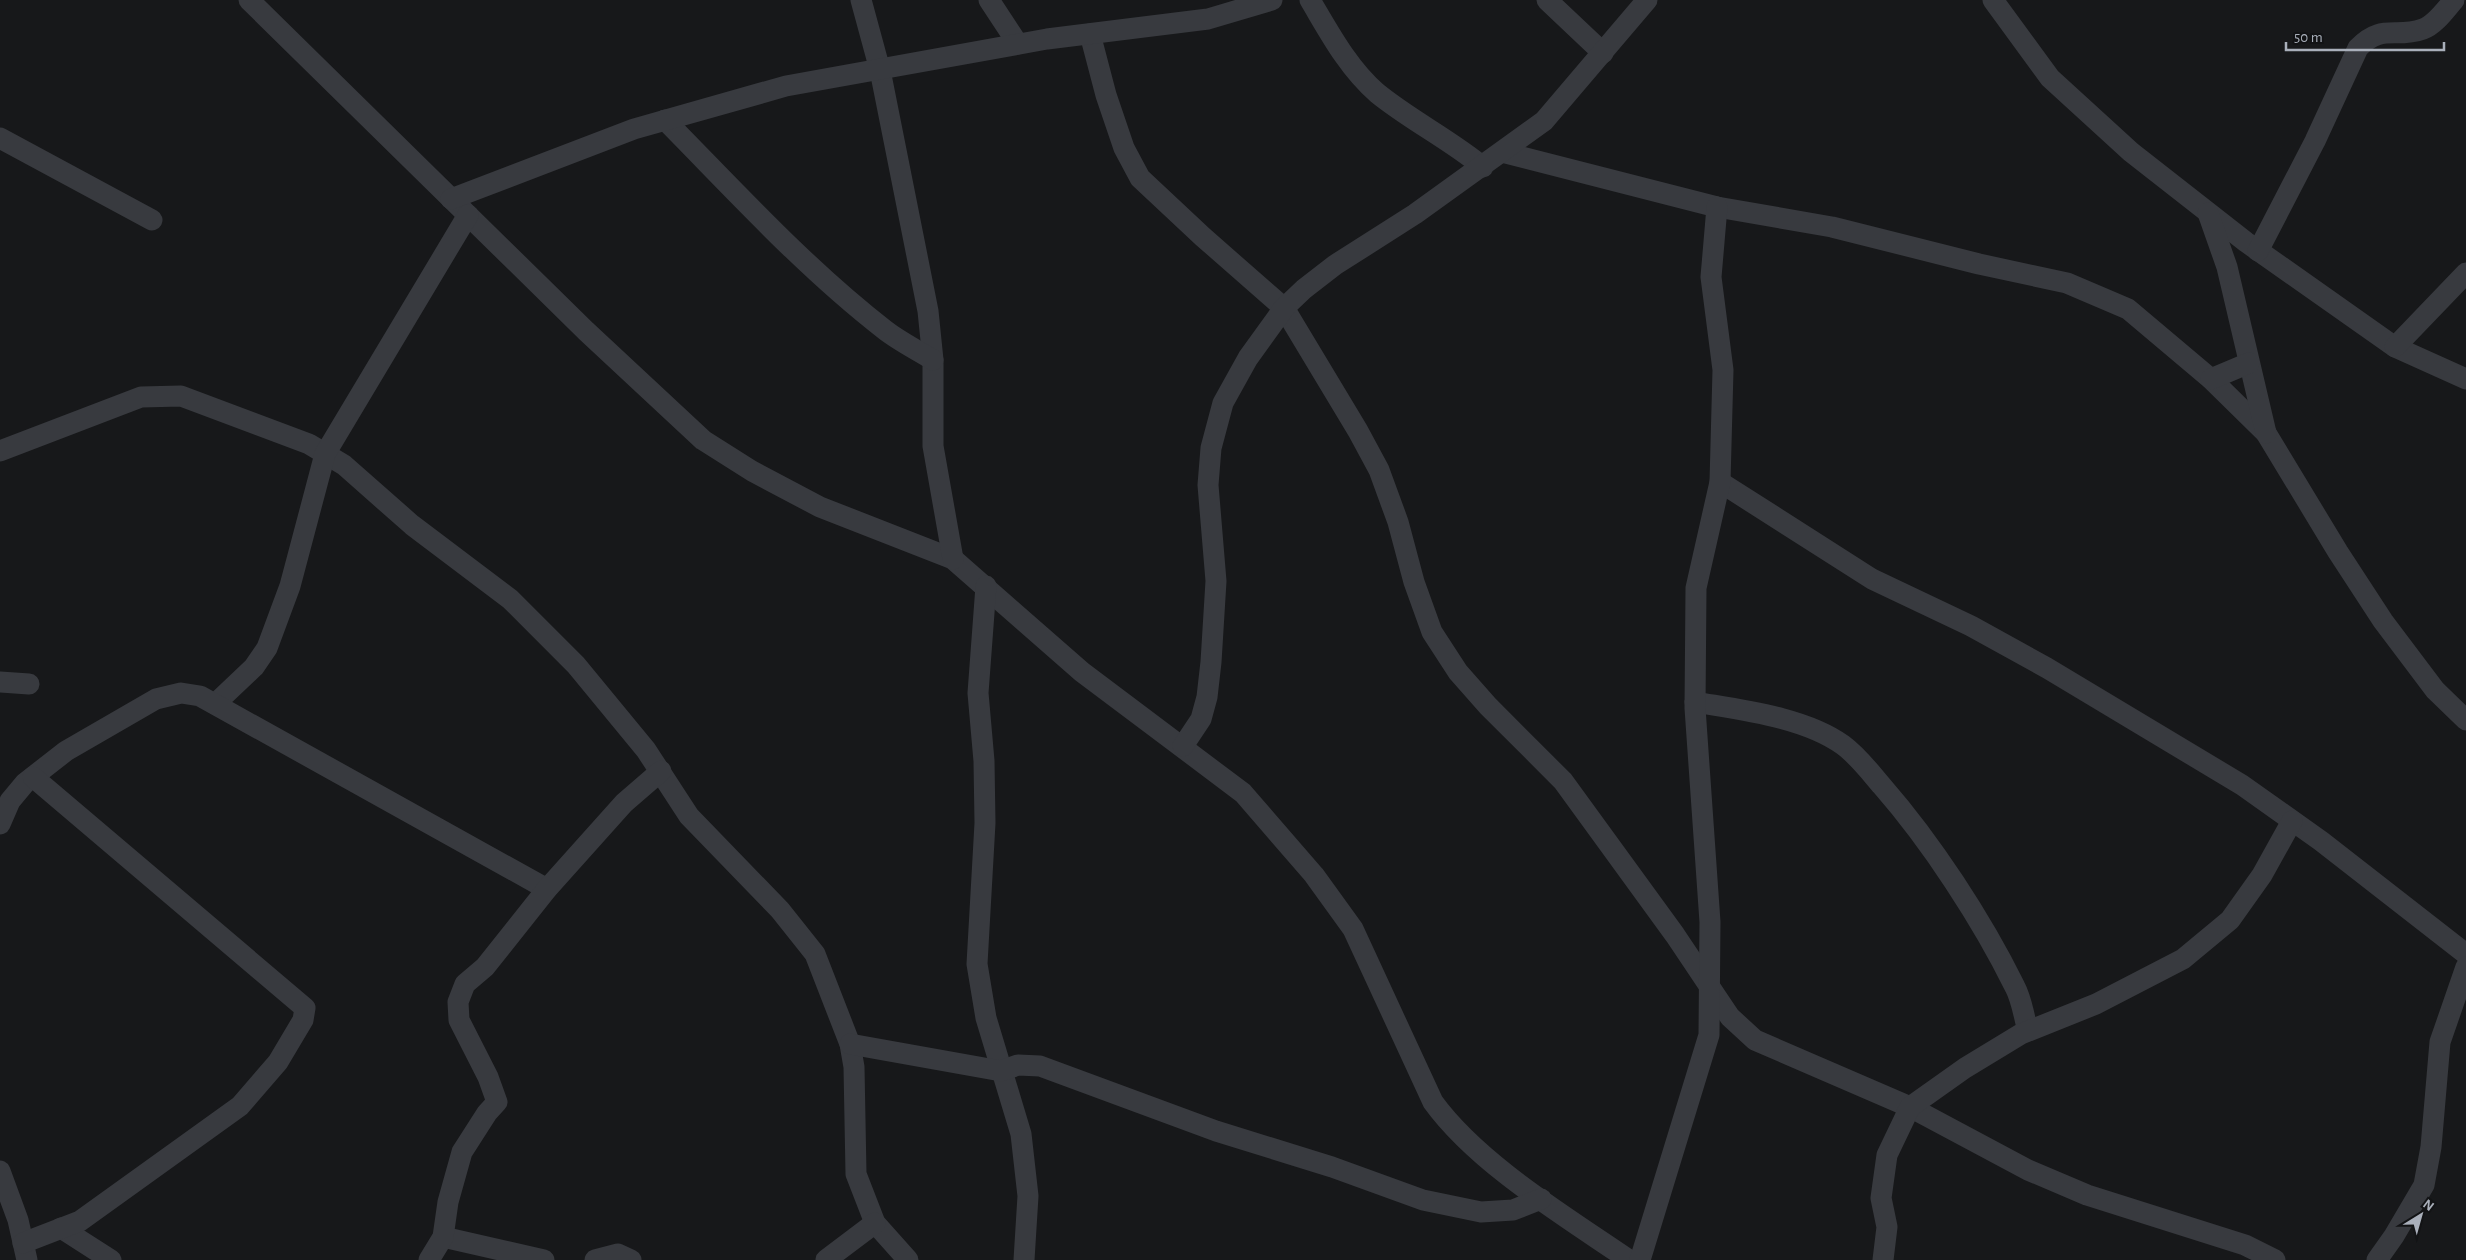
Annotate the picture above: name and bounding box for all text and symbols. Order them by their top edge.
scale bar [2286,20,2444,52]
text: 50 m [2294,30,2323,45]
north arrow [2396,1190,2446,1240]
text: N [2420,1197,2436,1214]

